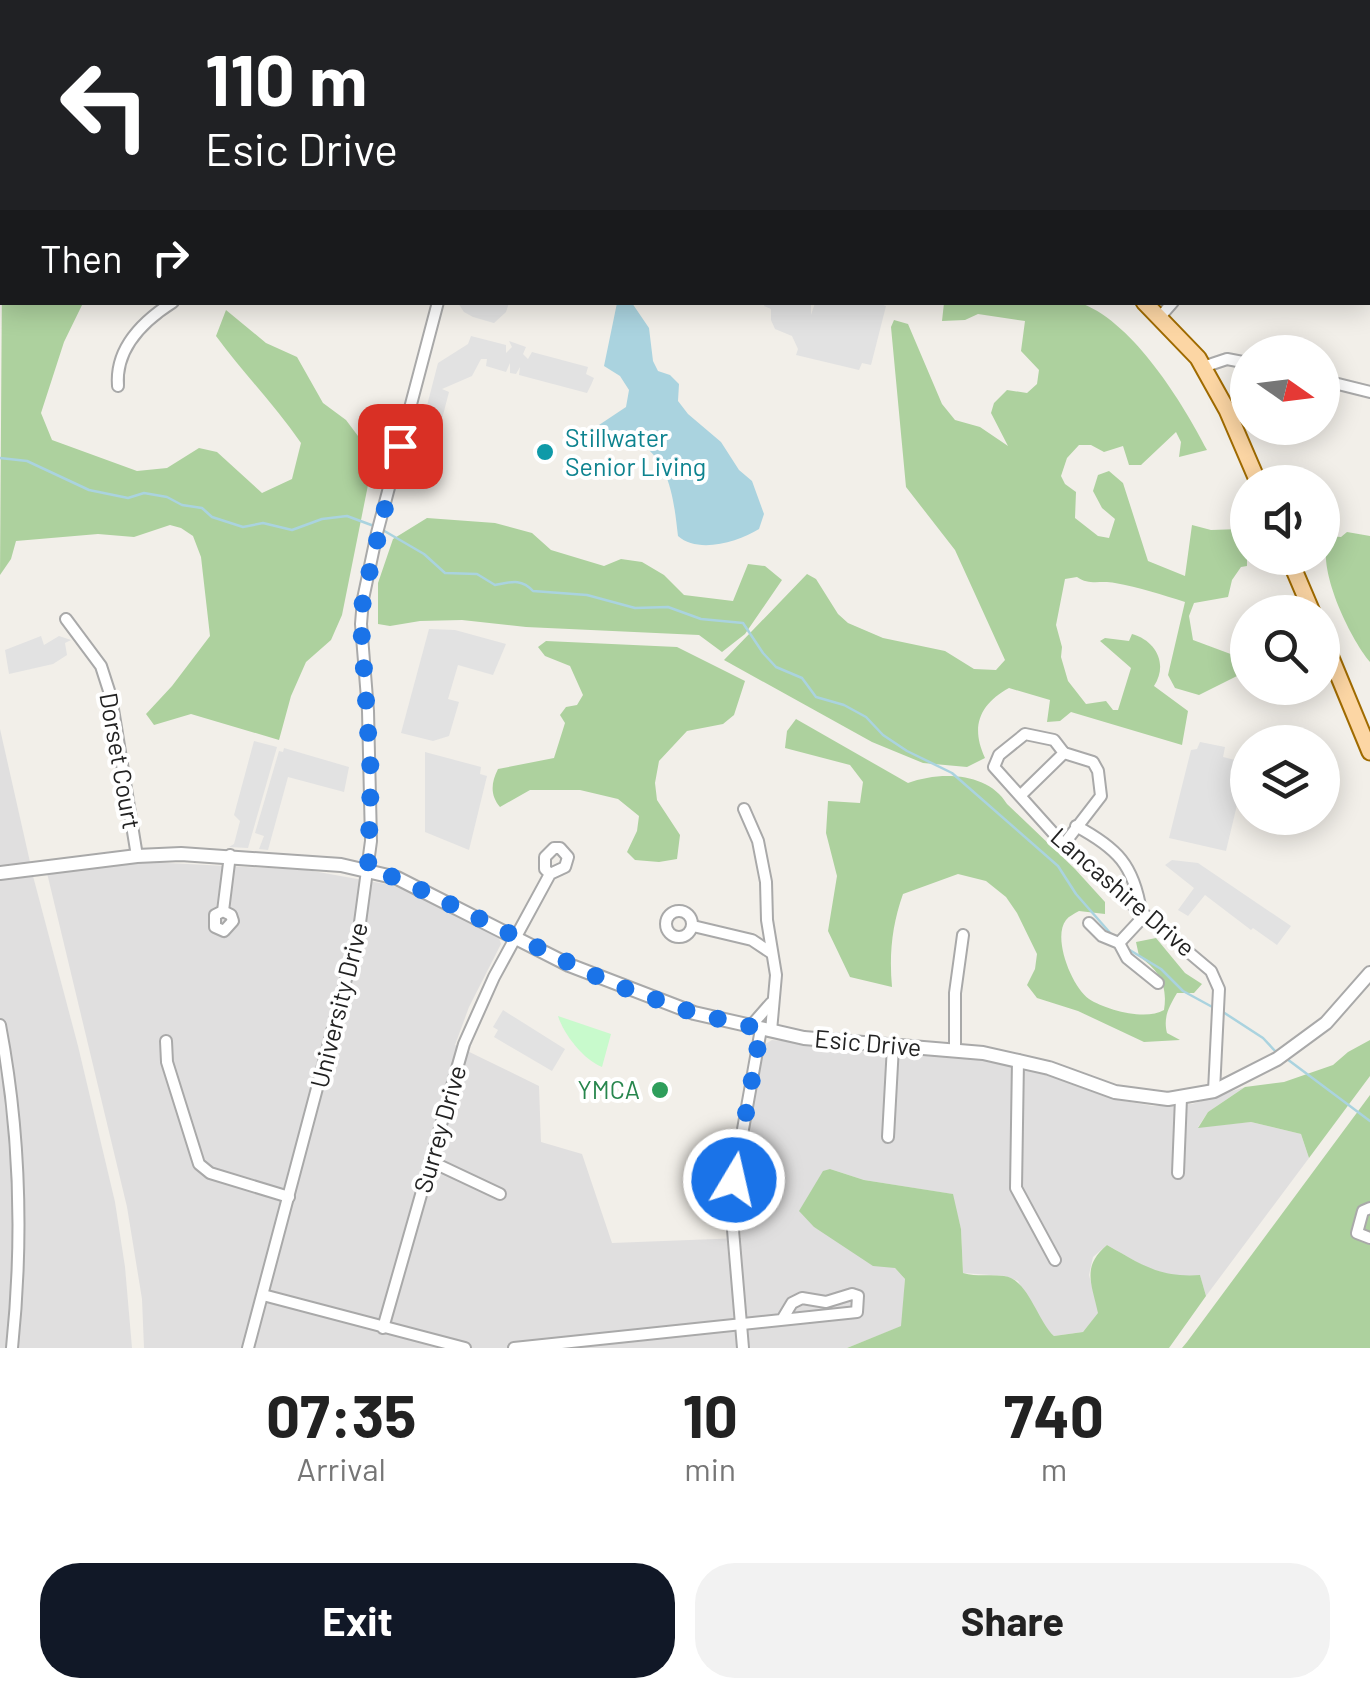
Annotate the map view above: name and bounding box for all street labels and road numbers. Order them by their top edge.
street label: Dorset Court [94,690,148,831]
street label: Lancashire Drive [1046,821,1202,962]
street label: University Drive [303,919,373,1091]
street label: Esic Drive [813,1022,923,1062]
street label: Surrey Drive [407,1061,472,1196]

